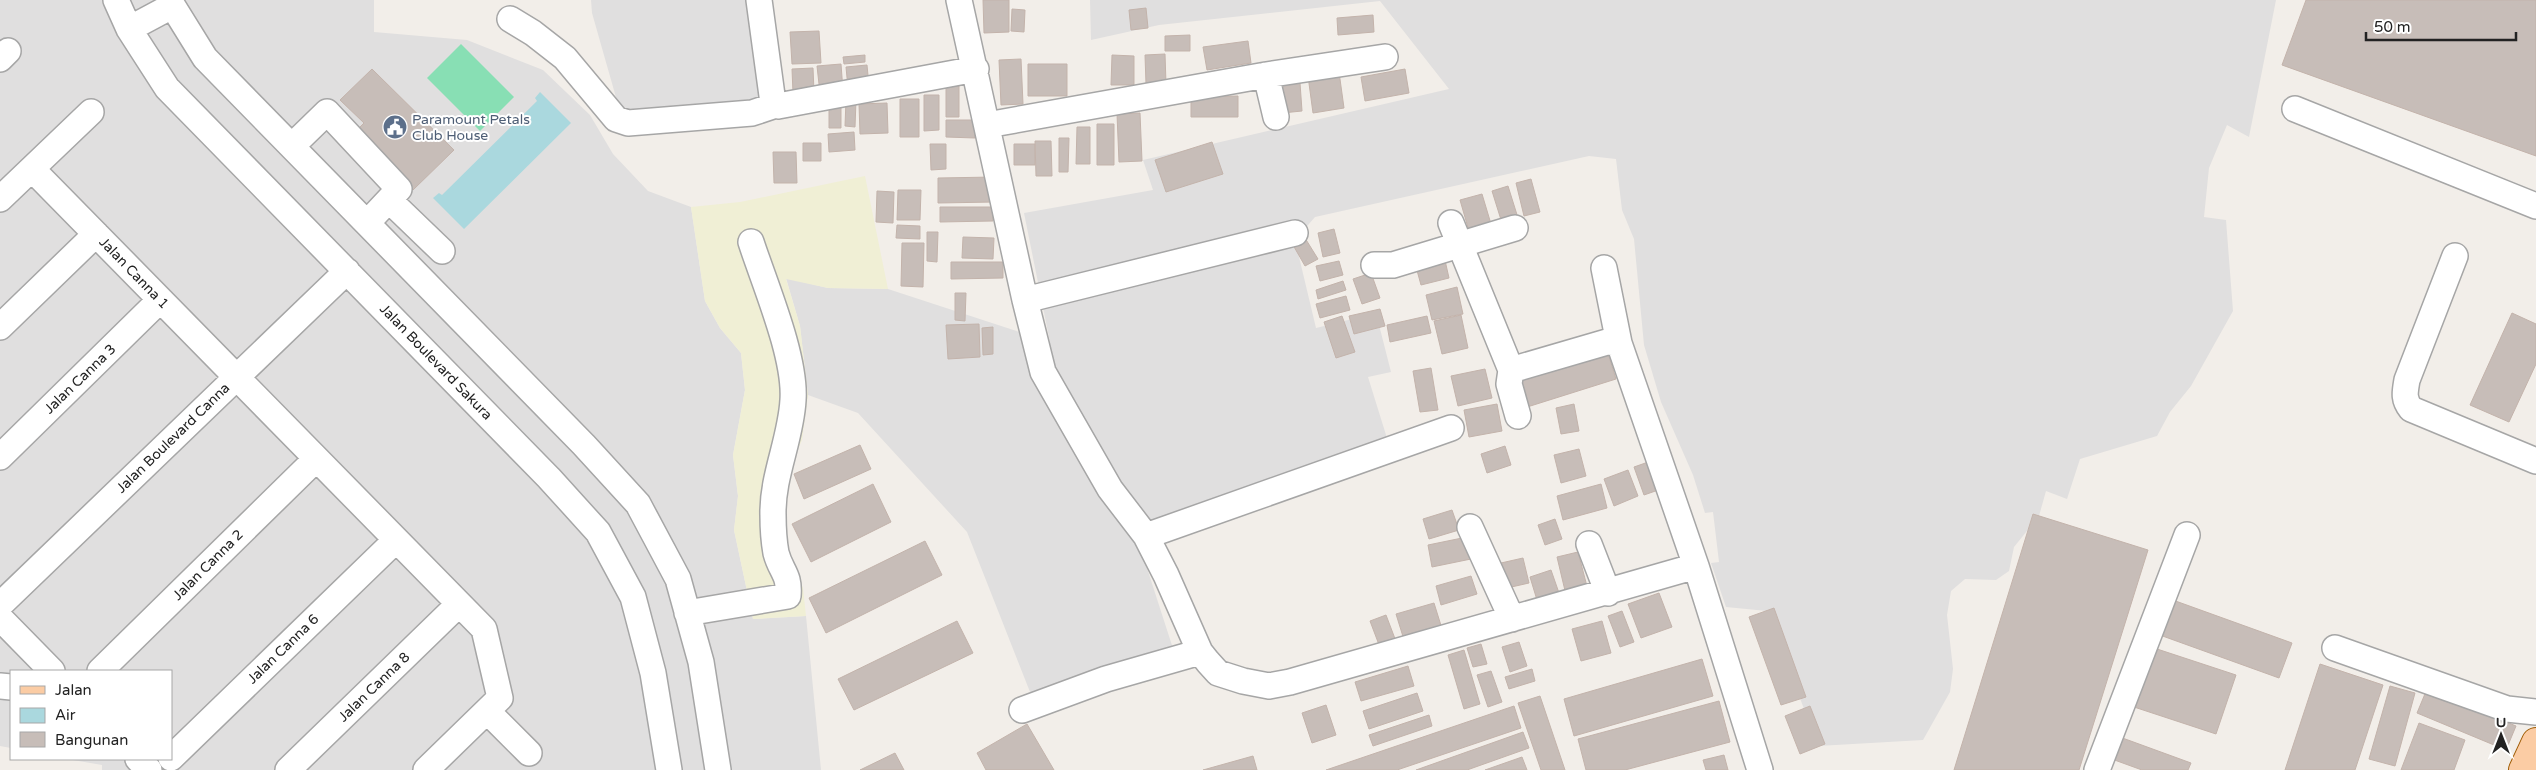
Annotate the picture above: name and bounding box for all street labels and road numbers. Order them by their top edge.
street label: Jalan Canna 1 [96,234,172,312]
street label: Jalan Boulevard Sakura [376,300,496,424]
street label: Jalan Canna 3 [41,341,119,417]
street label: Jalan Boulevard Canna [113,379,233,497]
street label: Jalan Canna 2 [169,526,247,604]
street label: Jalan Canna 6 [244,610,322,687]
street label: Jalan Canna 8 [335,648,413,725]

